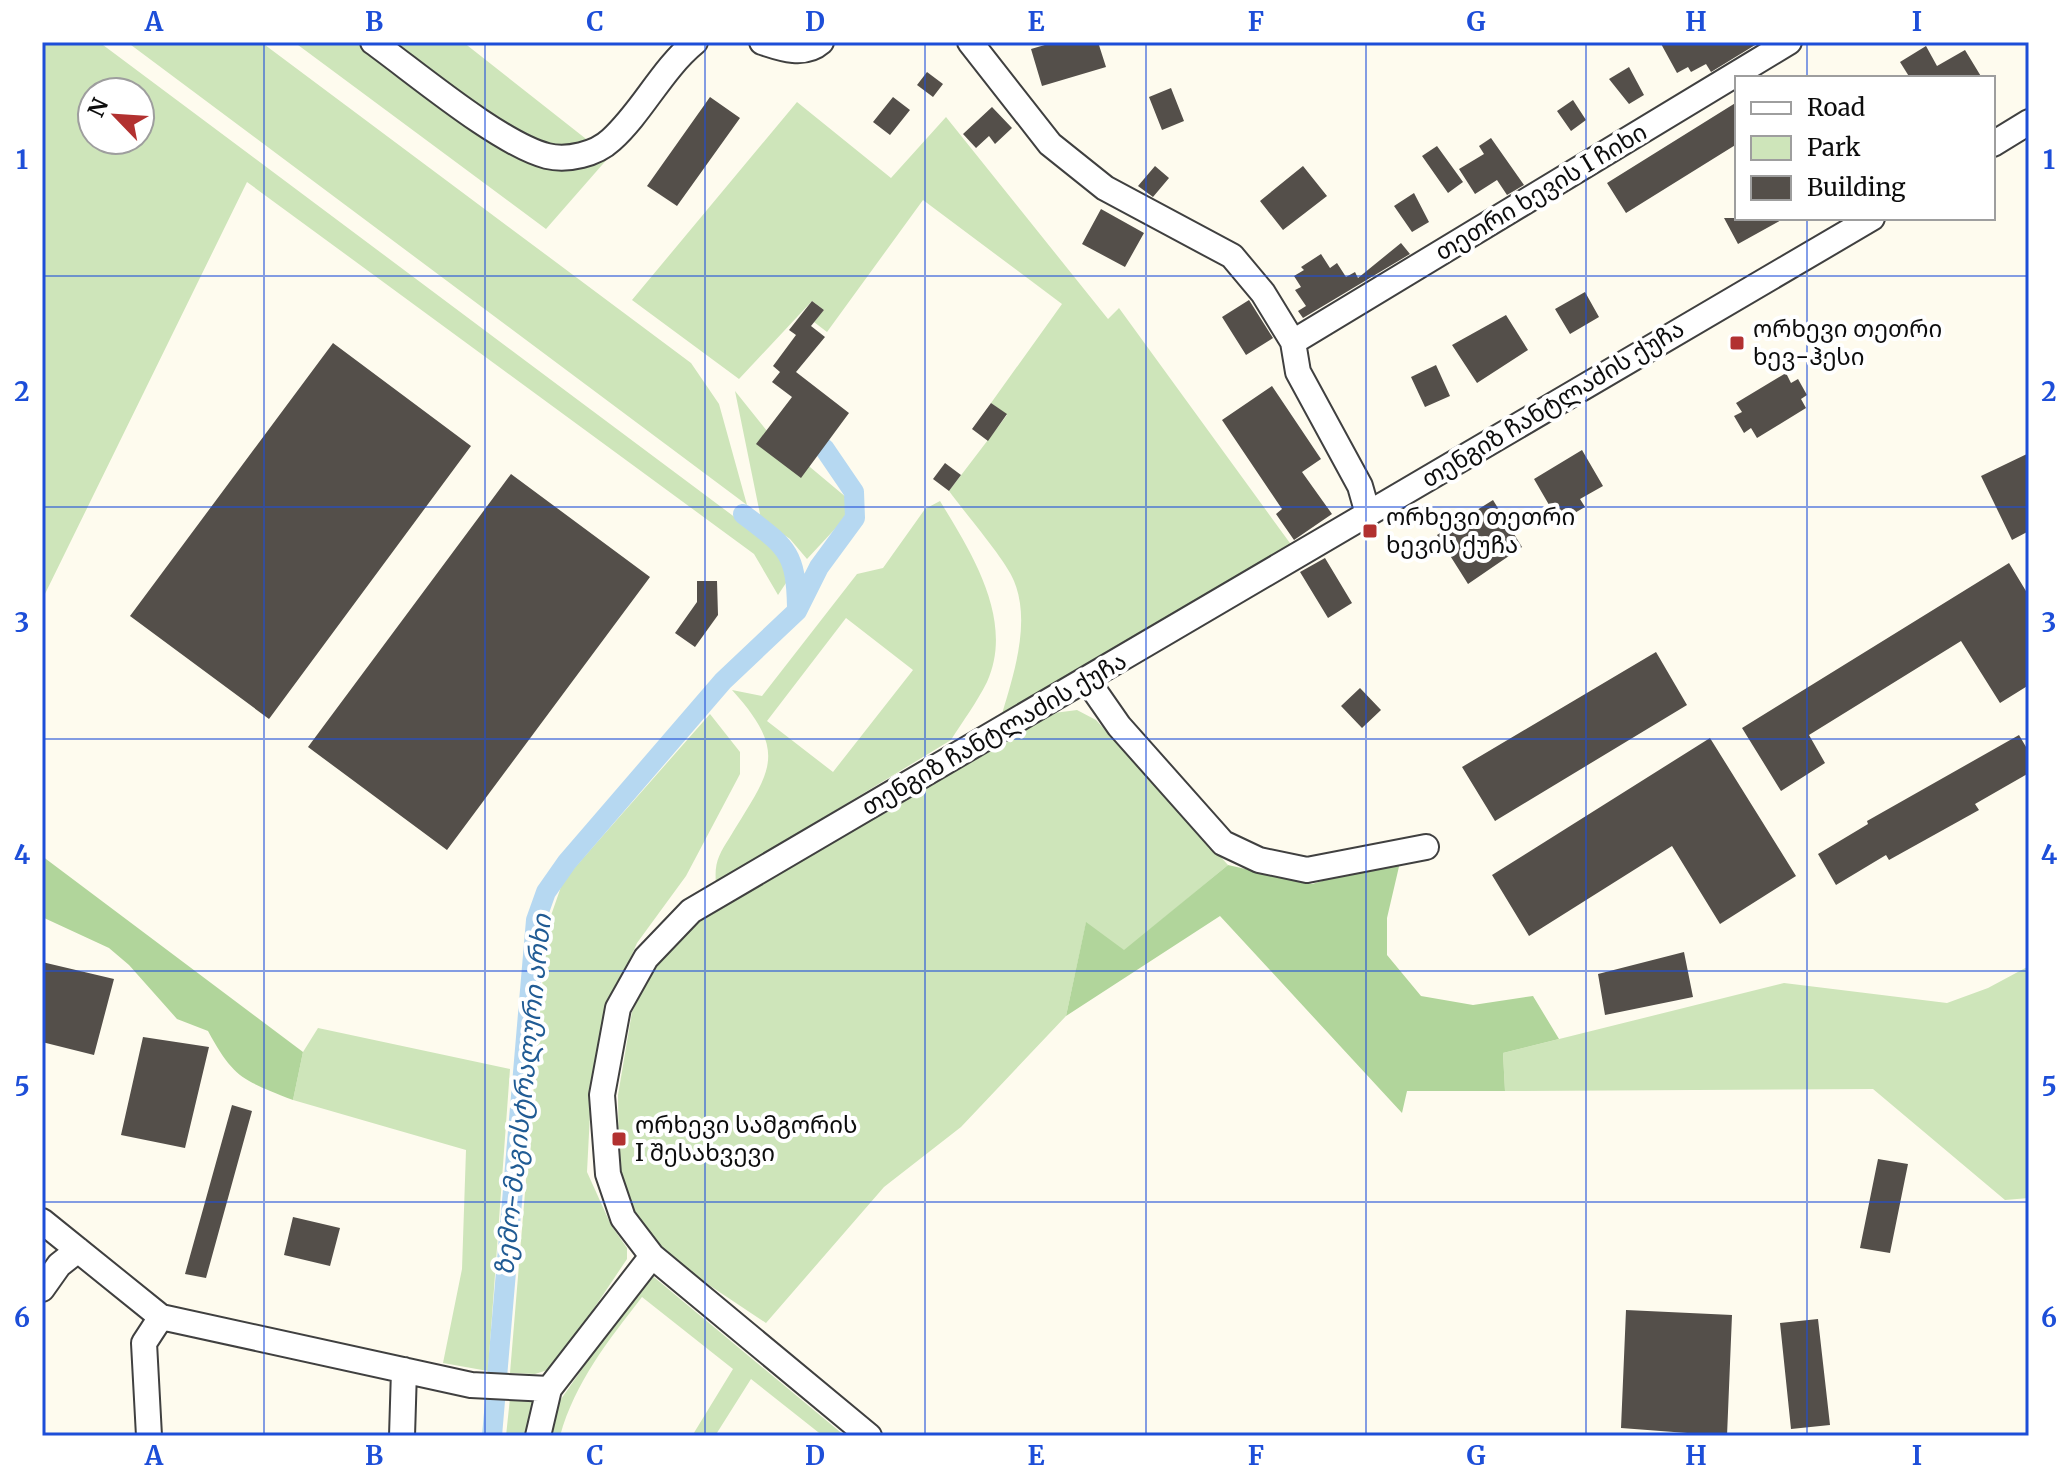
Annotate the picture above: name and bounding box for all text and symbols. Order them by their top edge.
text: A [144,5,164,38]
text: B [365,5,383,38]
text: C [586,5,604,38]
text: D [805,5,825,38]
text: E [1028,5,1045,38]
text: F [1248,5,1264,38]
text: G [1467,5,1486,38]
text: H [1685,5,1707,38]
text: I [1912,5,1922,38]
north arrow [76,76,156,156]
legend [1735,76,1995,220]
text: Road [1807,92,1865,123]
text: N [82,93,114,121]
street label: თეთრი ხევის I ჩიხი [1429,116,1652,267]
text: Park [1807,132,1861,163]
text: 1 [16,143,28,176]
text: 1 [2043,143,2055,176]
text: Building [1807,172,1906,203]
street label: თენგიზ ჩანტლაძის ქუჩა [1416,313,1690,494]
place label: ორხევი თეთრი ხევ-ჰესი [1753,313,1942,372]
marker: ორხევი თეთრი ხევ-ჰესი [1728,334,1746,352]
text: 2 [14,375,30,408]
text: 2 [2041,375,2057,408]
place label: ორხევი თეთრი ხევის ქუჩა [1386,501,1575,560]
marker: ორხევი თეთრი ხევის ქუჩა [1361,522,1379,540]
text: 3 [15,606,29,639]
text: 3 [2042,606,2056,639]
street label: თენგიზ ჩანტლაძის ქუჩა [856,645,1132,822]
text: 4 [14,838,31,871]
text: 4 [2041,838,2058,871]
water label: ზემო-მაგისტრალური არხი [487,912,558,1277]
text: 5 [14,1070,30,1103]
text: 5 [2041,1070,2057,1103]
place label: ორხევი სამგორის I შესახვევი [635,1109,858,1168]
marker: ორხევი სამგორის I შესახვევი [610,1130,628,1148]
text: 6 [14,1301,30,1334]
text: 6 [2041,1301,2057,1334]
text: A [144,1439,164,1472]
text: B [365,1439,383,1472]
text: C [586,1439,604,1472]
text: D [805,1439,825,1472]
text: E [1028,1439,1045,1472]
text: F [1248,1439,1264,1472]
text: G [1467,1439,1486,1472]
text: H [1685,1439,1707,1472]
text: I [1912,1439,1922,1472]

